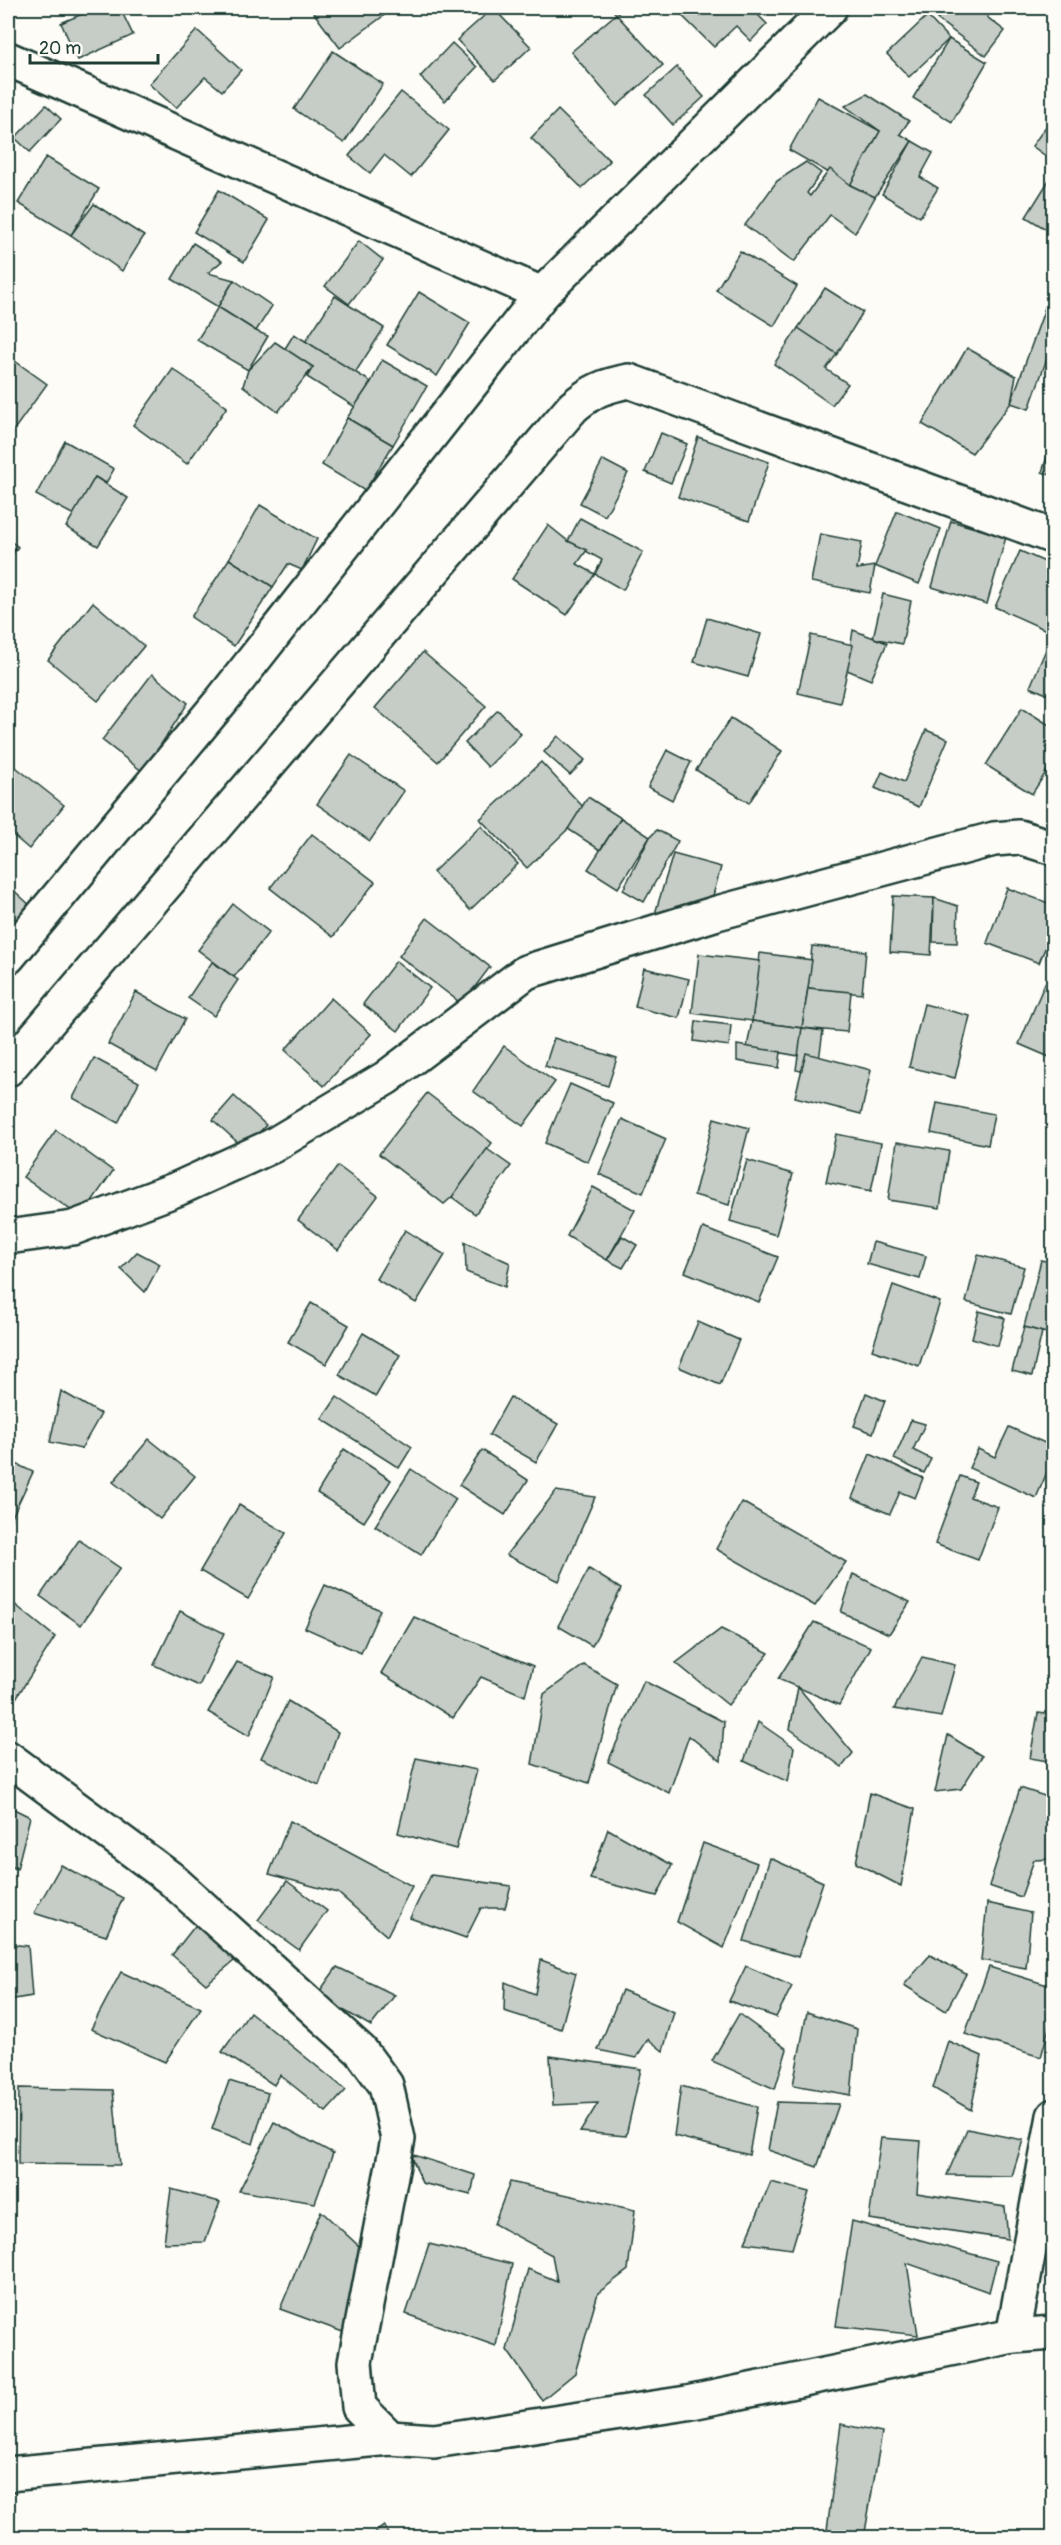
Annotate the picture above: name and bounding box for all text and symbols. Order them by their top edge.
scale bar [30,27,158,65]
text: 20 m [39,37,81,60]

